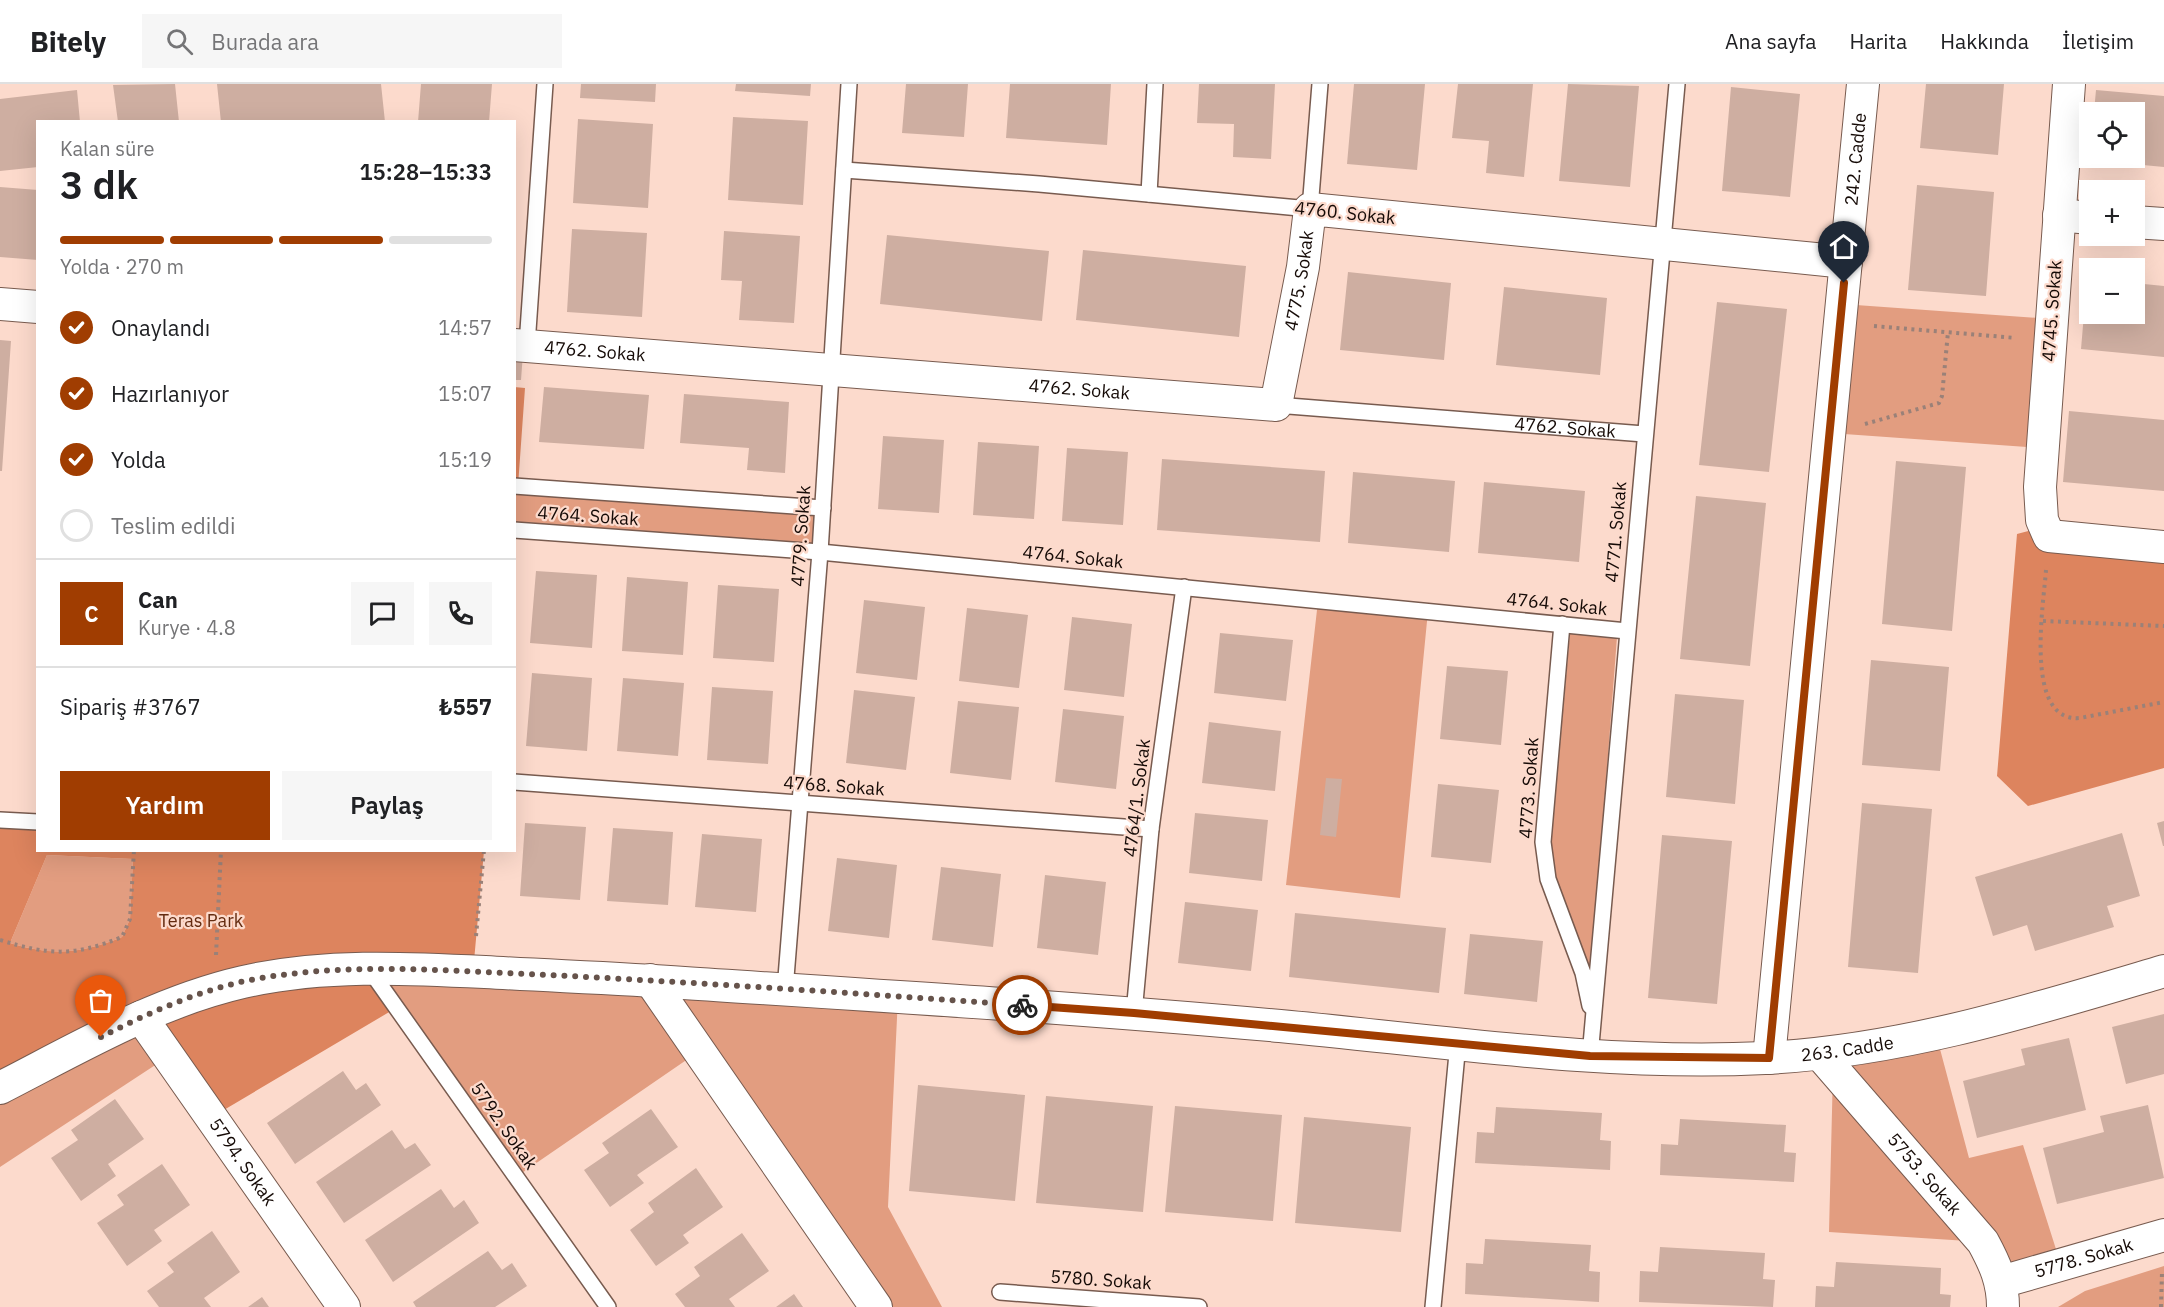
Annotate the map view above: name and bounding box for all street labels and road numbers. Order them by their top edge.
street label: 242. Cadde [1839,112,1871,207]
street label: 4760. Sokak [1293,196,1397,229]
street label: 4775. Sokak [1279,229,1318,333]
street label: 4745. Sokak [2036,259,2067,362]
street label: 4762. Sokak [543,335,647,366]
street label: 4762. Sokak [1028,374,1131,404]
street label: 4762. Sokak [1514,412,1617,443]
street label: 4771. Sokak [1600,480,1631,583]
street label: 4779. Sokak [785,484,816,587]
street label: 4764. Sokak [537,500,640,531]
street label: 4764. Sokak [1021,540,1125,573]
street label: 4764. Sokak [1505,587,1609,620]
street label: 4773. Sokak [1513,736,1544,839]
street label: 4764/1. Sokak [1118,737,1155,858]
street label: 4768. Sokak [783,770,886,801]
street label: 263. Cadde [1800,1031,1895,1066]
street label: 5792. Sokak [466,1078,543,1174]
street label: 5794. Sokak [204,1114,282,1210]
street label: 5753. Sokak [1883,1128,1967,1220]
street label: 5778. Sokak [2032,1232,2136,1283]
street label: 5780. Sokak [1050,1264,1153,1295]

